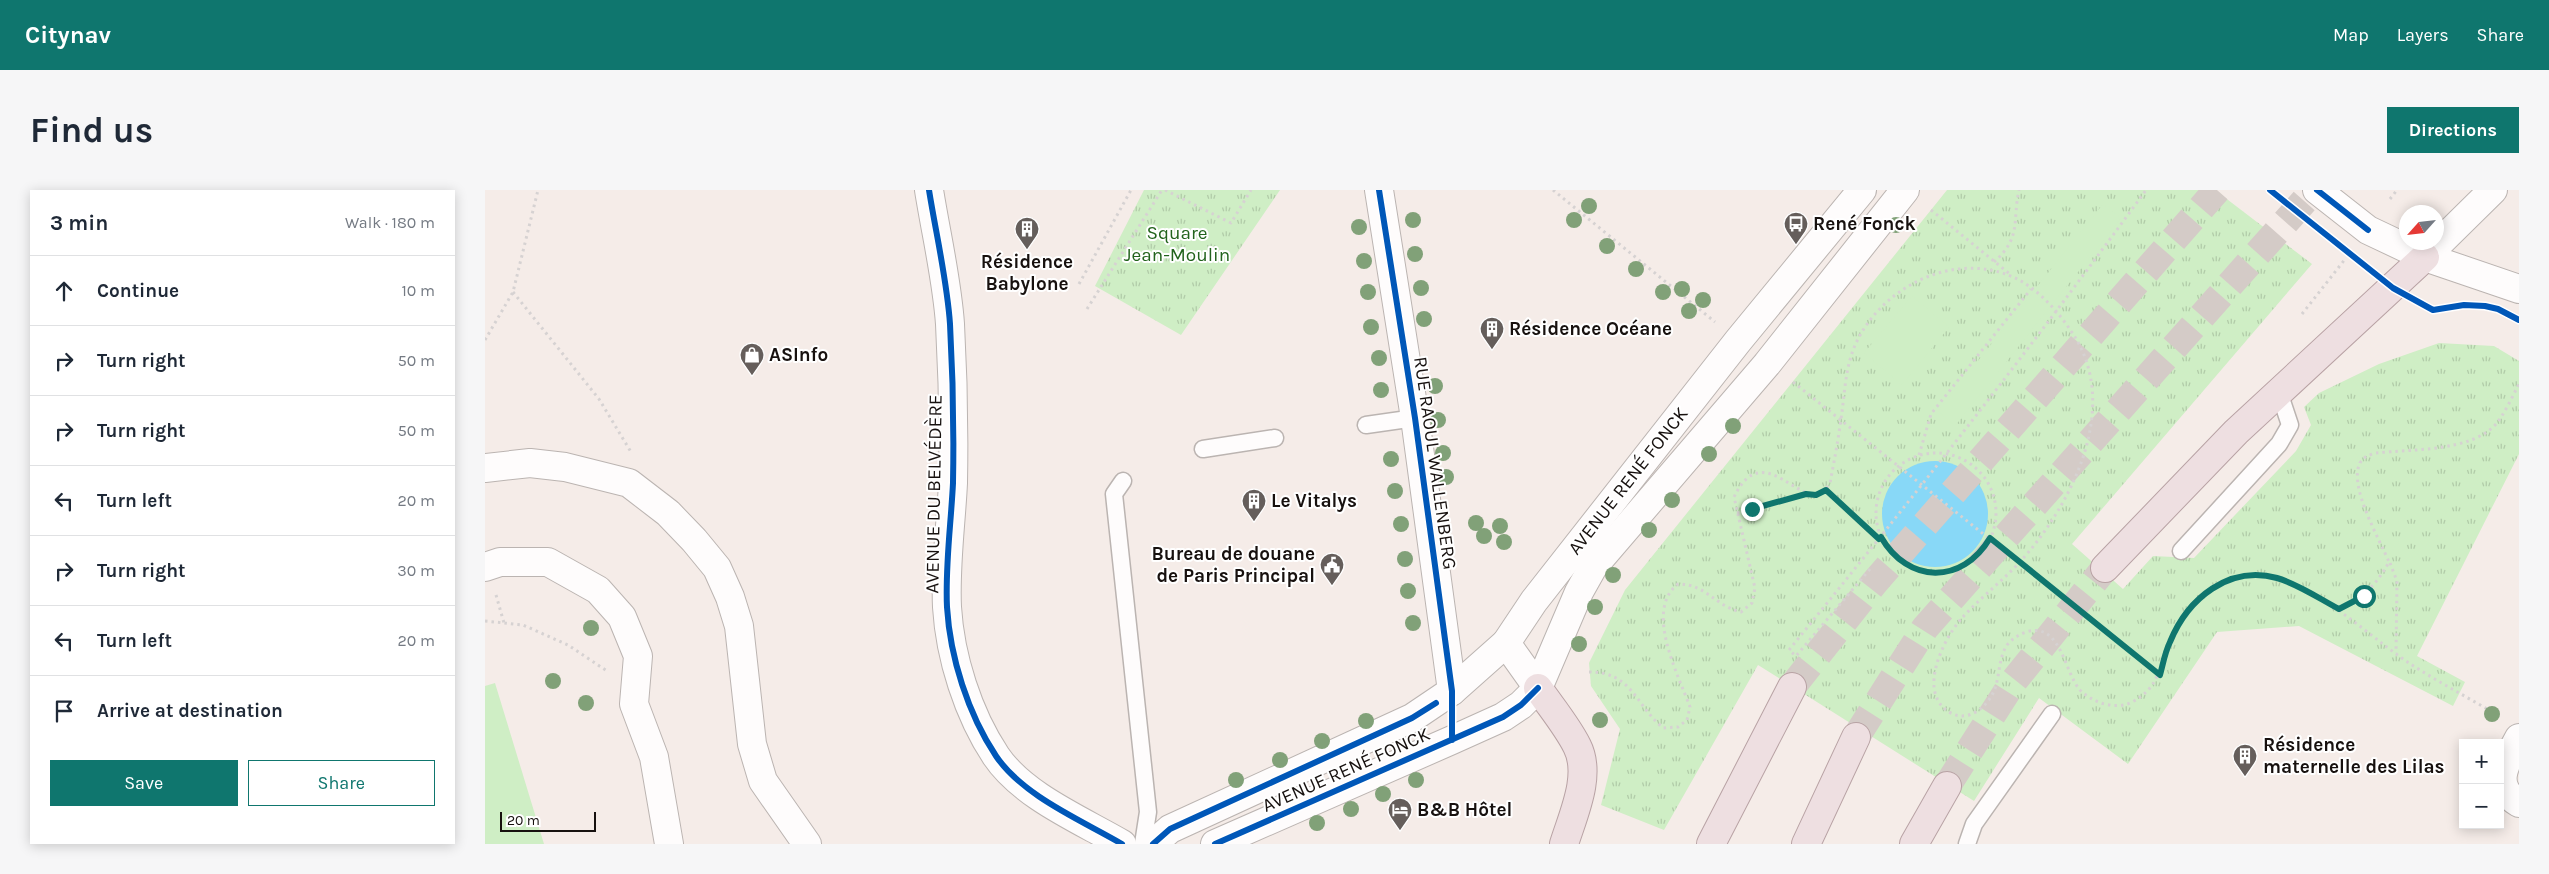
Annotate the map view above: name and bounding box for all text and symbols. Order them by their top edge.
text: Citynav [25,21,111,49]
text: Map [2333,24,2369,46]
text: Layers [2397,24,2449,46]
text: Share [2477,24,2524,46]
button: Directions [2387,107,2519,153]
text: Find us [30,110,153,151]
north arrow [2399,205,2444,250]
text: 3 min [50,211,108,235]
bus stop icon: René Fonck [1783,211,1809,245]
text: Walk · 180 m [345,213,435,232]
place label: René Fonck [1813,213,1916,235]
building icon: Résidence Babylone [1014,216,1040,250]
park label: Square Jean-Moulin [1124,222,1230,266]
place label: Résidence Babylone [981,251,1073,295]
icon: ahead [50,277,78,305]
text: Continue [97,280,179,302]
text: 10 m [401,281,435,300]
building icon: Résidence Océane [1479,316,1505,350]
place label: Résidence Océane [1509,318,1672,340]
shop icon: ASInfo [739,342,765,376]
place label: ASInfo [769,344,828,366]
icon: right [50,347,78,375]
text: Turn right [97,350,186,372]
text: 50 m [398,351,435,370]
street label: RUE RAOUL WALLENBERG [1409,355,1461,571]
street label: AVENUE DU BELVÉDÈRE [920,394,947,594]
street label: AVENUE RENÉ FONCK [1563,402,1693,559]
icon: right [50,417,78,445]
text: Turn right [97,420,186,442]
text: 50 m [398,421,435,440]
icon: left [50,487,78,515]
building icon: Le Vitalys [1241,488,1267,522]
text: Turn left [97,490,172,512]
place label: Le Vitalys [1271,490,1357,512]
text: 20 m [397,491,435,510]
route end [1741,498,1764,521]
place label: Bureau de douane de Paris Principal [1152,543,1315,587]
public building icon: Bureau de douane de Paris Principal [1319,552,1345,586]
icon: right [50,557,78,585]
text: Turn right [97,560,186,582]
text: 30 m [397,561,435,580]
route start [2353,585,2376,608]
icon: left [50,627,78,655]
text: Turn left [97,630,172,652]
text: 20 m [397,631,435,650]
icon: arrive [50,697,78,725]
text: Arrive at destination [97,700,283,722]
street label: AVENUE RENÉ FONCK [1258,722,1434,817]
place label: Résidence maternelle des Lilas [2263,734,2445,778]
map controls [2459,739,2504,829]
button: + [2459,739,2504,784]
building icon: Résidence maternelle des Lilas [2232,743,2258,777]
button: Save [50,760,238,806]
button: Share [248,760,435,806]
button: − [2459,784,2504,829]
hotel icon: B&B Hôtel [1387,797,1413,831]
place label: B&B Hôtel [1417,799,1512,821]
scale bar [500,809,596,832]
text: 20 m [507,812,540,829]

